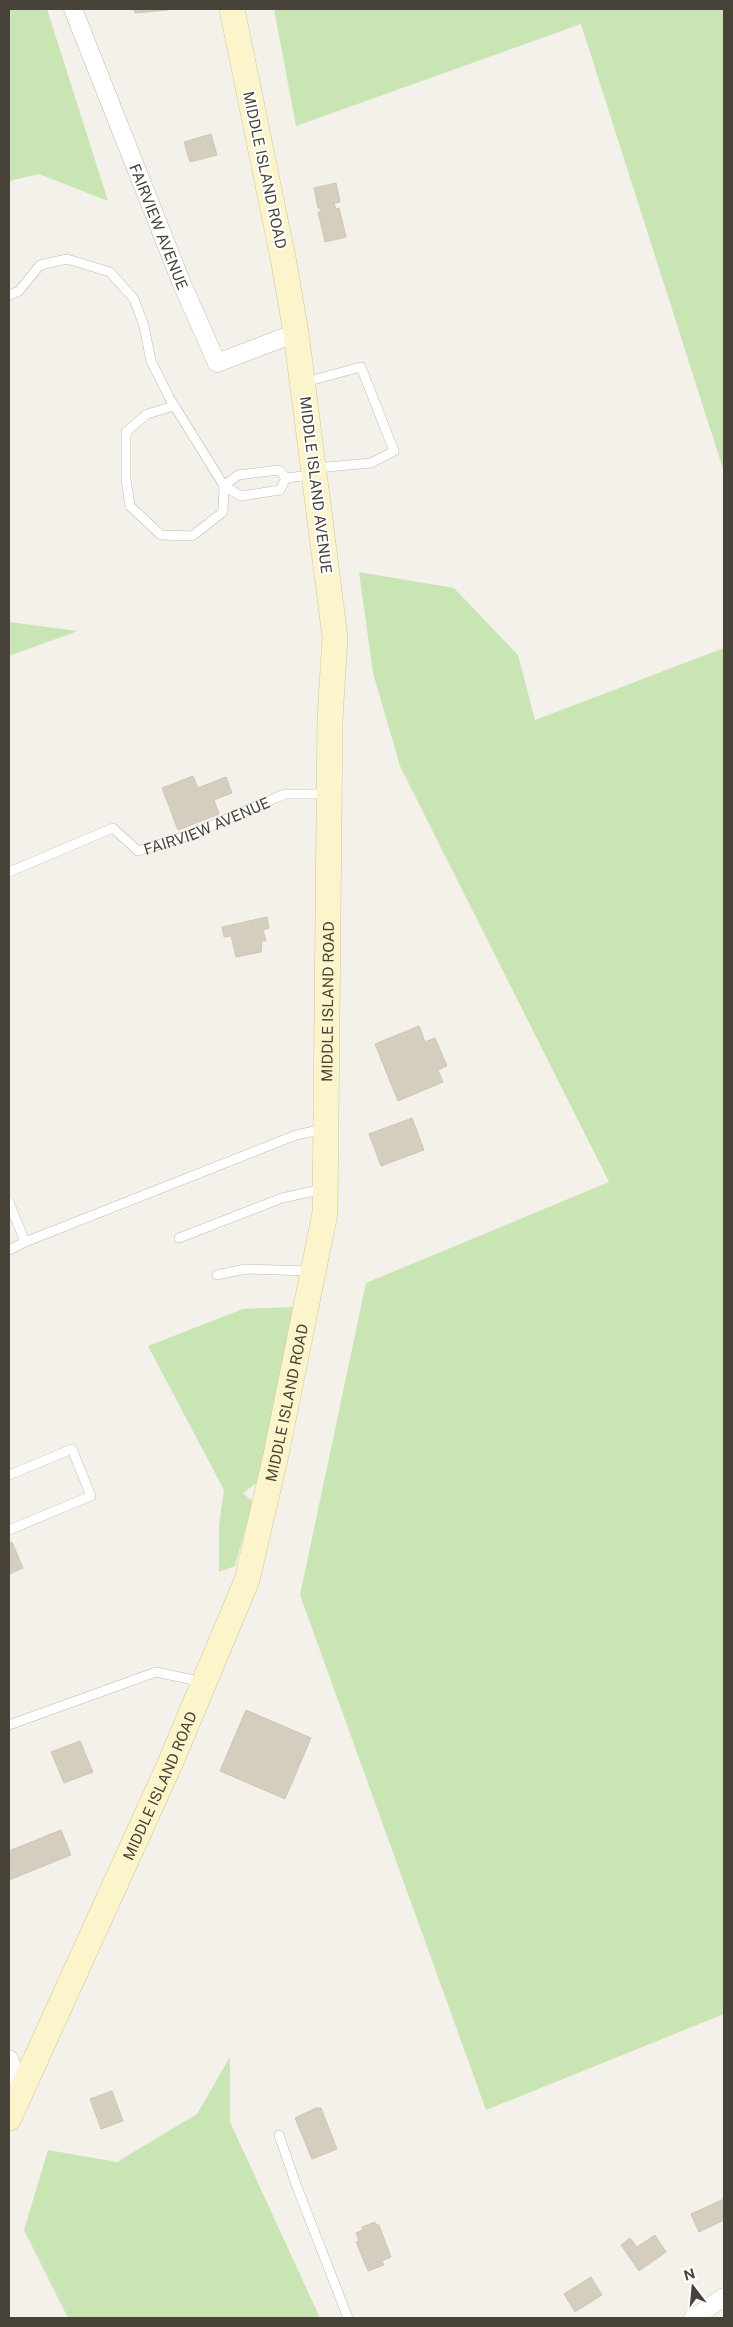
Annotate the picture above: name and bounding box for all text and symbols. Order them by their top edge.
street label: MIDDLE ISLAND ROAD [240,90,290,250]
street label: FAIRVIEW AVENUE [127,161,192,292]
street label: MIDDLE ISLAND AVENUE [297,395,335,575]
street label: FAIRVIEW AVENUE [141,793,272,857]
street label: MIDDLE ISLAND ROAD [318,921,336,1082]
street label: MIDDLE ISLAND ROAD [262,1322,311,1483]
street label: MIDDLE ISLAND ROAD [119,1709,200,1862]
north arrow [668,2262,718,2312]
text: N [682,2265,697,2284]

